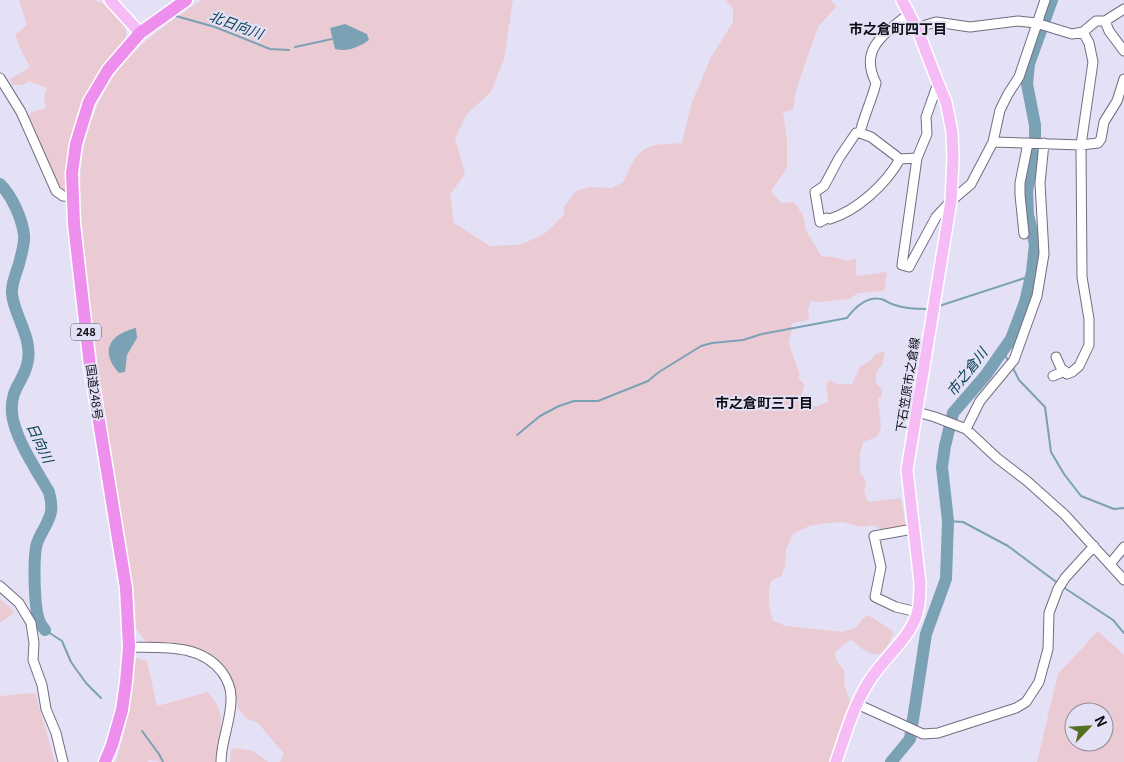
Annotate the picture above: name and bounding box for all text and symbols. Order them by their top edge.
water label: 北日向川 [207,5,268,44]
district label: 市之倉町四丁目 [849,18,947,38]
road number: 248 [71,324,101,341]
street label: 下石笠原市之倉線 [891,336,922,434]
water label: 市之倉川 [941,342,993,400]
street label: 国道248号 [83,363,108,421]
district label: 市之倉町三丁目 [715,392,813,412]
water label: 日向川 [23,419,60,468]
north arrow [1064,702,1114,752]
text: N [1090,712,1113,730]

